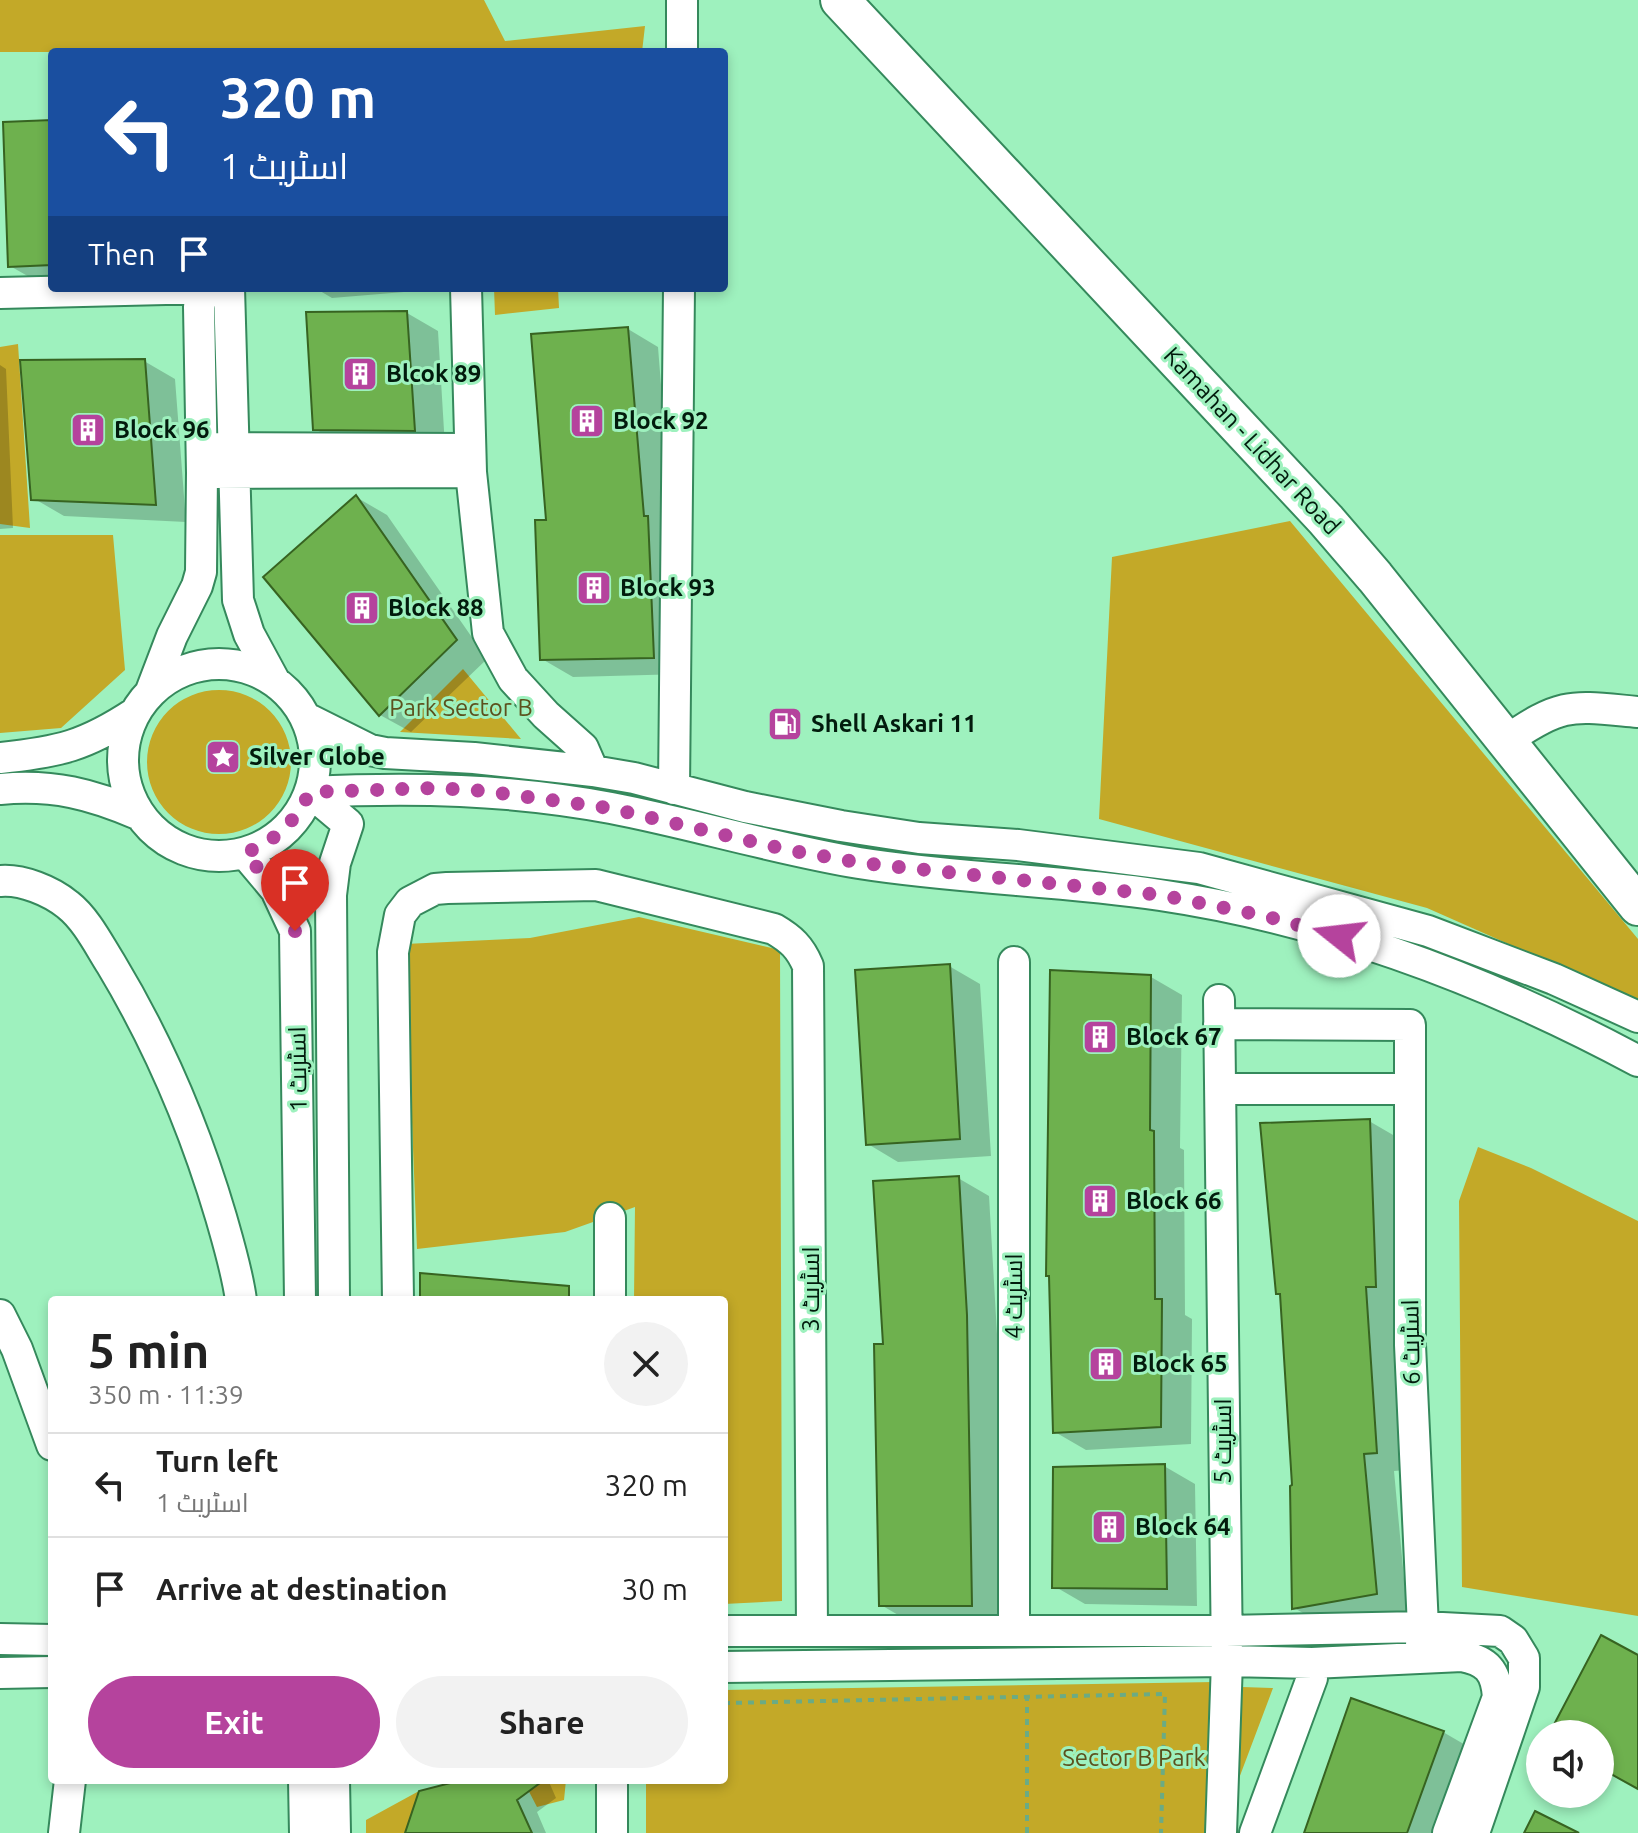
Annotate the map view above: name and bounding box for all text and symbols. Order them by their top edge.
text: 320 m [220,66,376,129]
icon: left [88,80,192,184]
text: اسٹریٹ 1 [220,145,348,186]
icon: arrive [172,232,216,276]
text: Then [88,237,156,271]
street label: Kamahan - Lidhar Road [1159,342,1346,540]
building icon: Blcok 89 [341,355,379,393]
place label: Blcok 89 [386,360,481,387]
building icon: Block 92 [568,402,606,440]
place label: Block 92 [613,407,709,434]
building icon: Block 96 [69,411,107,449]
place label: Block 96 [114,416,210,443]
building icon: Block 93 [575,569,613,607]
place label: Block 93 [620,574,716,601]
building icon: Block 88 [343,589,381,627]
place label: Block 88 [388,594,484,621]
park label: Park Sector B [389,694,533,721]
fuel station icon: Shell Askari 11 [766,705,804,743]
place label: Shell Askari 11 [811,710,977,737]
place icon: Silver Globe [204,738,242,776]
place label: Silver Globe [249,743,385,770]
pin [261,849,329,931]
icon: arrive [273,861,317,905]
position arrow [1297,894,1381,978]
building icon: Block 67 [1081,1018,1119,1056]
place label: Block 67 [1126,1023,1222,1050]
street label: اسٹریٹ 1 [283,1026,312,1112]
building icon: Block 66 [1081,1182,1119,1220]
place label: Block 66 [1126,1187,1222,1214]
street label: اسٹریٹ 3 [797,1246,824,1332]
street label: اسٹریٹ 4 [1000,1253,1027,1339]
street label: اسٹریٹ 6 [1396,1299,1425,1385]
button: close [604,1322,688,1406]
text: 5 min [88,1323,209,1377]
building icon: Block 65 [1087,1345,1125,1383]
place label: Block 65 [1132,1350,1228,1377]
text: 350 m · 11:39 [88,1380,244,1409]
street label: اسٹریٹ 5 [1209,1398,1236,1484]
text: Turn left [156,1444,278,1478]
icon: left [88,1463,132,1507]
text: 320 m [604,1468,688,1502]
text: اسٹریٹ 1 [156,1488,249,1517]
building icon: Block 64 [1090,1508,1128,1546]
place label: Block 64 [1135,1513,1231,1540]
icon: arrive [88,1567,132,1611]
text: Arrive at destination [156,1572,448,1606]
text: 30 m [621,1572,688,1606]
button: Exit [88,1676,380,1768]
button: Share [396,1676,688,1768]
map controls [1526,1720,1614,1808]
button: sound [1526,1720,1614,1808]
park label: Sector B Park [1062,1744,1206,1771]

